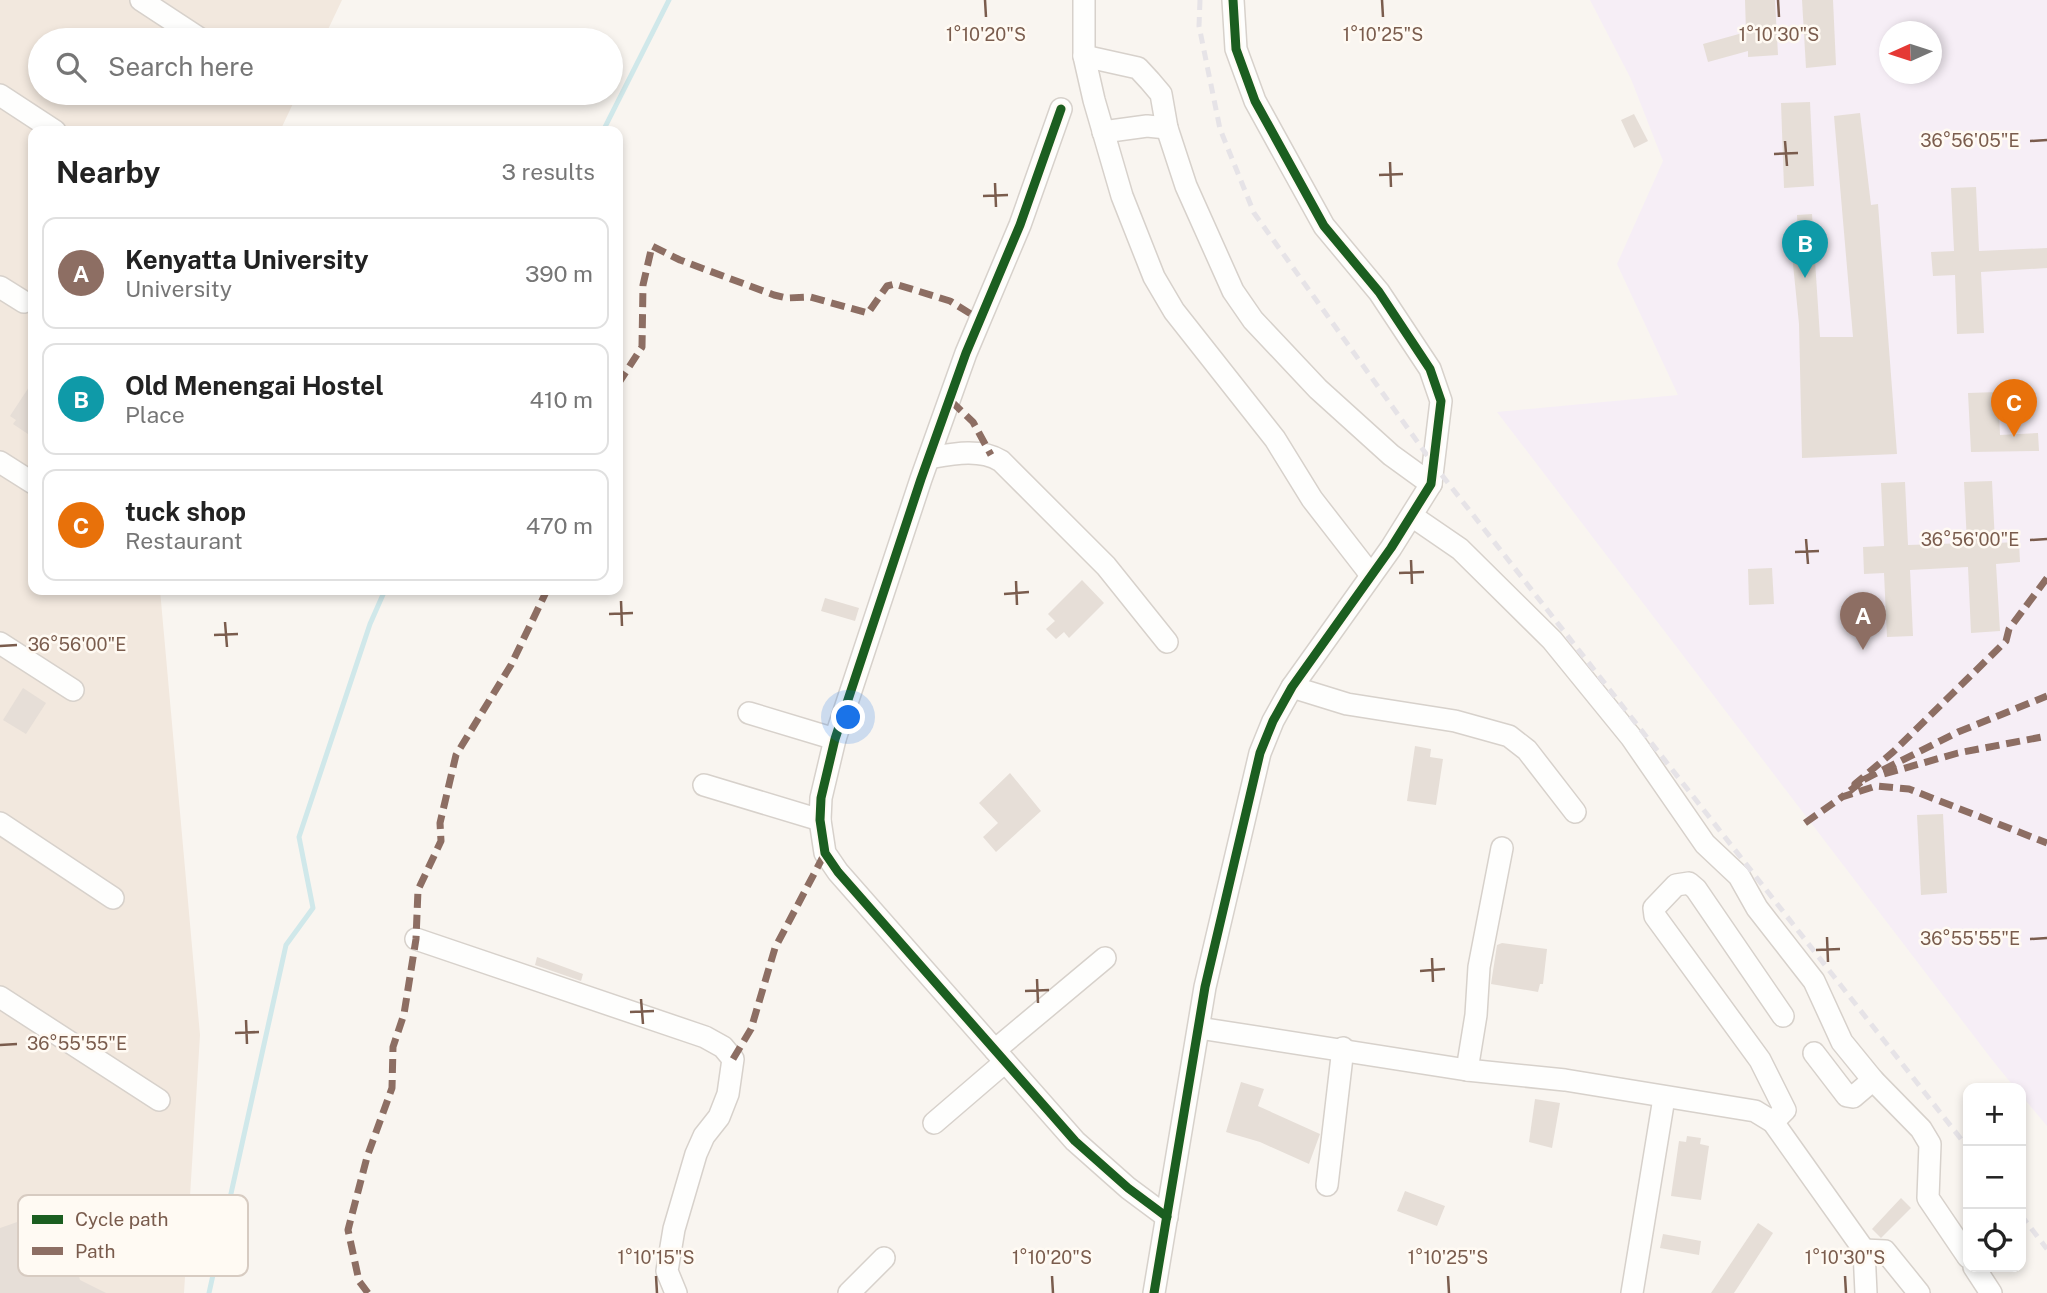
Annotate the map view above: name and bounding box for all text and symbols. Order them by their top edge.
north arrow [1879,21,1942,84]
text: 1°10'20"S [946,24,1026,45]
text: 1°10'25"S [1343,24,1423,45]
text: 1°10'30"S [1739,24,1819,45]
search box [28,28,623,105]
icon: search [52,48,90,86]
text: Search here [108,51,254,82]
text: 36°56'05"E [1920,130,2020,151]
text: Nearby [56,154,160,190]
text: 3 results [501,158,595,185]
pin: B [1782,220,1828,278]
text: Kenyatta University [125,244,369,275]
text: A [73,260,89,287]
text: 390 m [525,260,593,287]
text: University [125,275,232,302]
text: Old Menengai Hostel [125,370,384,401]
pin: C [1991,379,2037,437]
text: B [73,386,89,413]
text: 410 m [530,386,593,413]
text: Place [125,401,185,428]
text: tuck shop [125,496,246,527]
text: C [73,512,89,539]
text: 470 m [526,512,593,539]
text: Restaurant [125,527,243,554]
text: 36°56'00"E [1921,529,2019,550]
pin: A [1840,592,1886,650]
text: 36°56'00"E [28,634,126,655]
your location [831,700,865,734]
text: 36°55'55"E [1920,928,2020,949]
text: 36°55'55"E [27,1033,127,1054]
map controls [1963,1083,2026,1272]
button: + [1963,1083,2026,1146]
button: − [1963,1146,2026,1209]
legend [18,1195,248,1276]
text: Cycle path [75,1208,168,1230]
button: locate [1963,1209,2026,1272]
text: Path [75,1240,115,1262]
text: 1°10'15"S [617,1247,695,1268]
text: 1°10'20"S [1012,1247,1092,1268]
text: 1°10'25"S [1408,1247,1488,1268]
text: 1°10'30"S [1805,1247,1885,1268]

